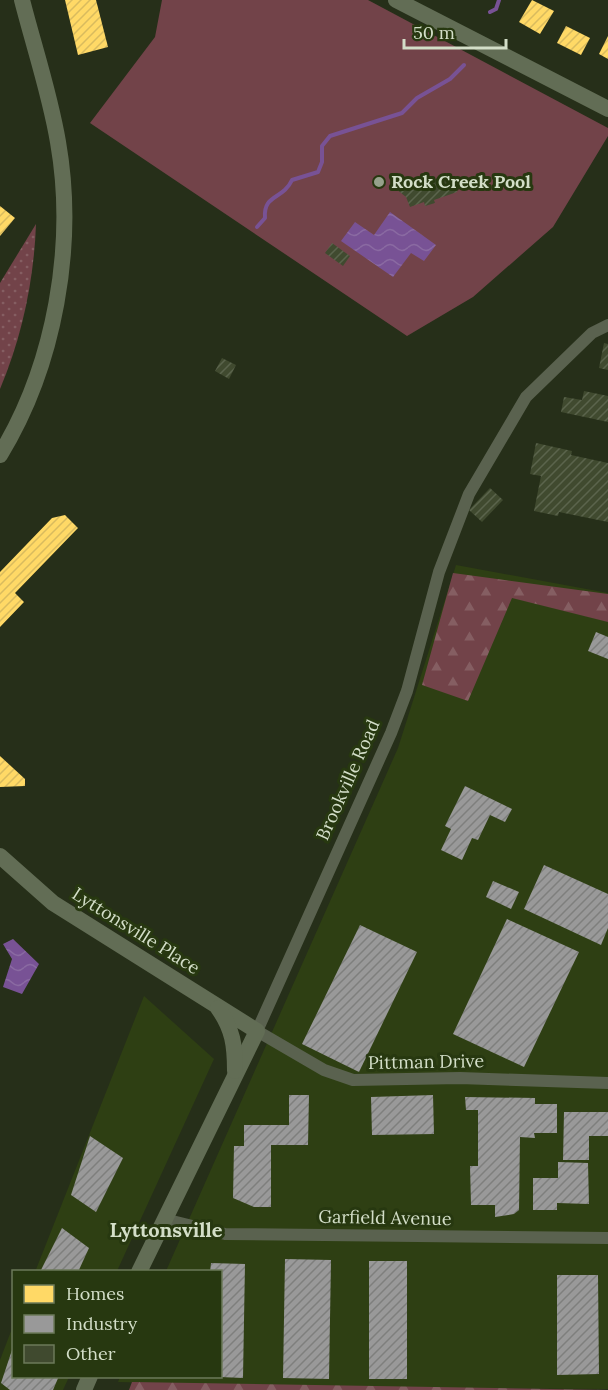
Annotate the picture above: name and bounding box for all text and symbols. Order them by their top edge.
scale bar [404,12,506,50]
text: 50 m [413,21,455,44]
place label: Rock Creek Pool [391,170,531,193]
marker: Rock Creek Pool [372,175,386,189]
street label: Brookville Road [311,716,385,844]
street label: Lyttonsville Place [68,882,205,979]
street label: Pittman Drive [368,1049,485,1074]
street label: Garfield Avenue [318,1205,452,1230]
district label: Lyttonsville [109,1217,223,1242]
legend [12,1270,222,1378]
text: Homes [66,1282,124,1305]
text: Industry [66,1312,138,1335]
text: Other [66,1342,116,1365]

